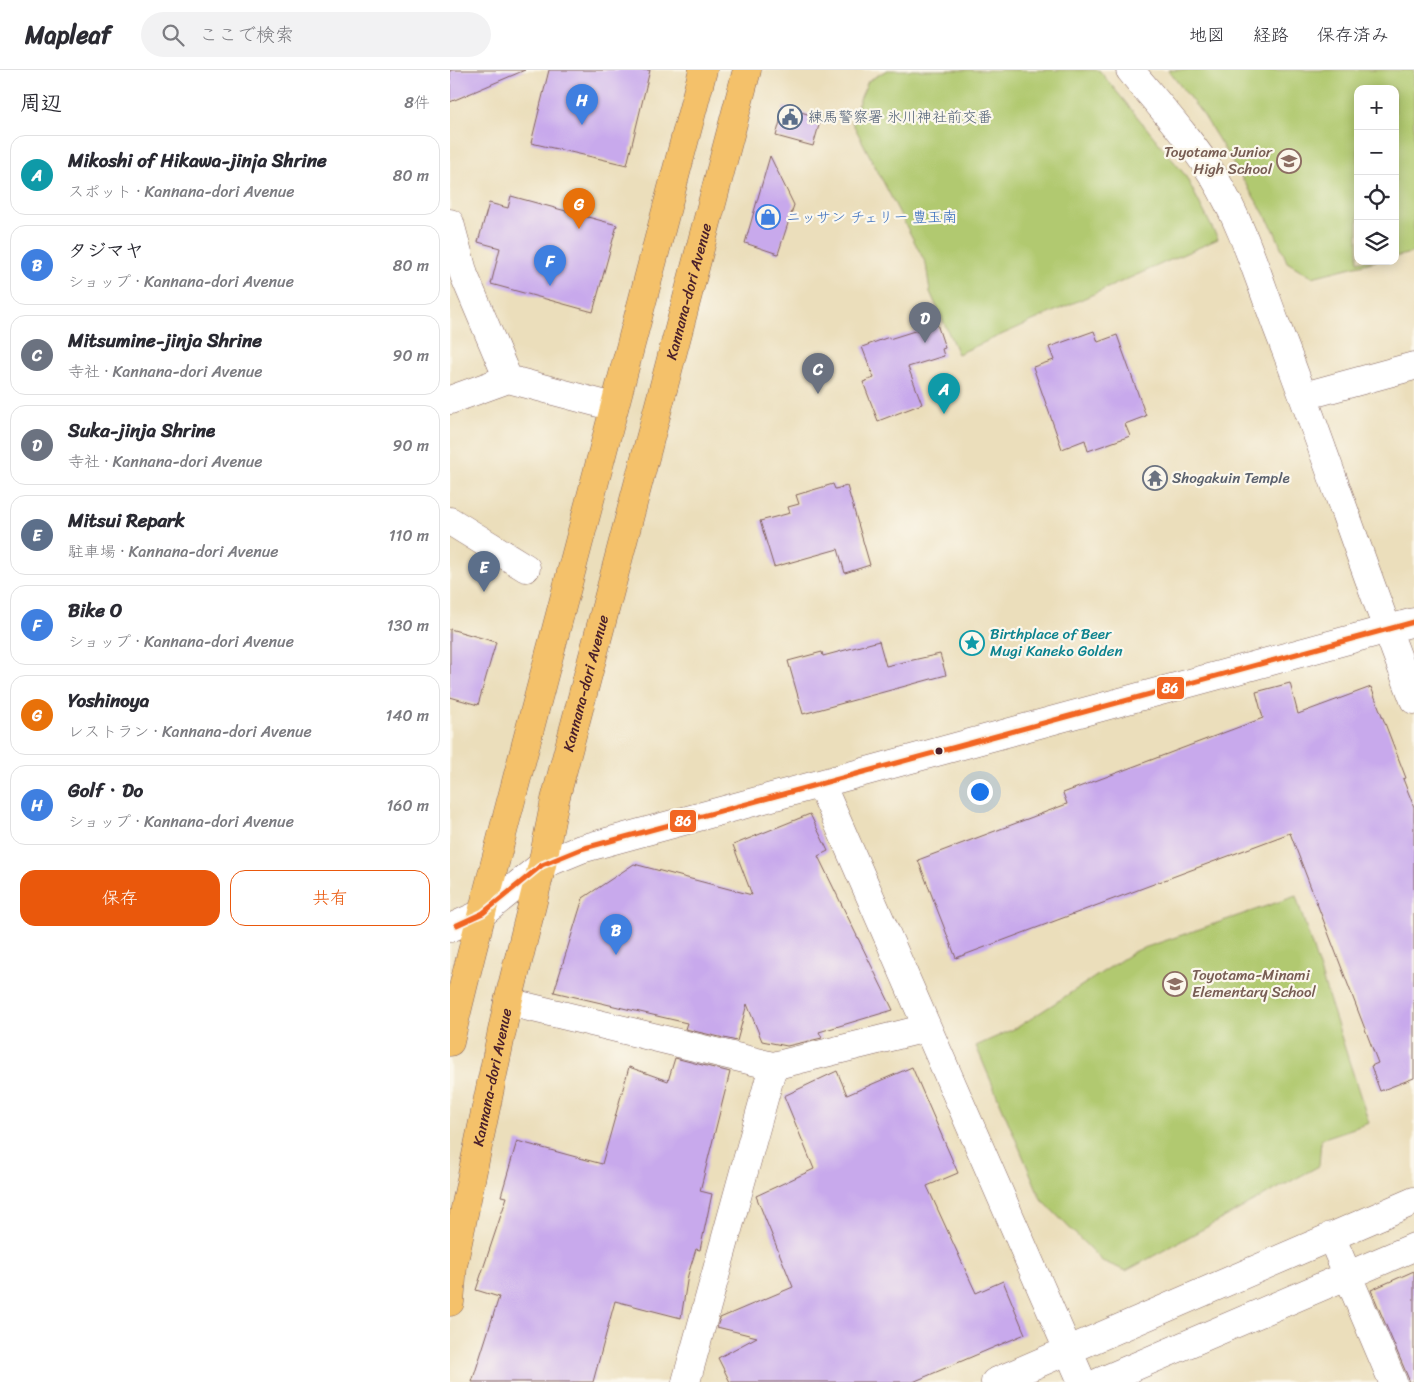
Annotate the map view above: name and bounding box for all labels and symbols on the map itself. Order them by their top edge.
pin: H [566,84,598,125]
public building icon: 練馬警察署 氷川神社前交番 [777,104,803,130]
place label: 練馬警察署 氷川神社前交番 [808,104,992,130]
place label: Toyotama Junior High School [1164,139,1273,182]
school or university icon: Toyotama Junior High School [1276,148,1302,174]
pin: G [563,188,595,229]
shop icon: ニッサン チェリー 豊玉南 [755,204,781,230]
place label: ニッサン チェリー 豊玉南 [786,204,957,230]
street label: Kannana-dori Avenue [658,220,719,363]
pin: F [534,245,566,286]
pin: D [909,302,941,343]
pin: C [802,353,834,394]
pin: A [928,373,960,414]
temple icon: Shogakuin Temple [1142,465,1168,491]
place label: Shogakuin Temple [1172,465,1290,491]
pin: E [468,551,500,592]
street label: Kannana-dori Avenue [555,612,616,755]
place label: Birthplace of Beer Mugi Kaneko Golden [990,621,1123,664]
place icon: Birthplace of Beer Mugi Kaneko Golden [959,630,985,656]
line badge: 86 [1156,676,1185,700]
text: 86 [1161,676,1178,701]
unlabelled marker [934,746,944,756]
your location [967,779,993,805]
line badge: 86 [669,809,697,833]
text: 86 [674,809,691,834]
pin: B [600,914,632,955]
place label: Toyotama-Minami Elementary School [1192,962,1317,1005]
school or university icon: Toyotama-Minami Elementary School [1162,971,1188,997]
street label: Kannana-dori Avenue [465,1005,519,1149]

